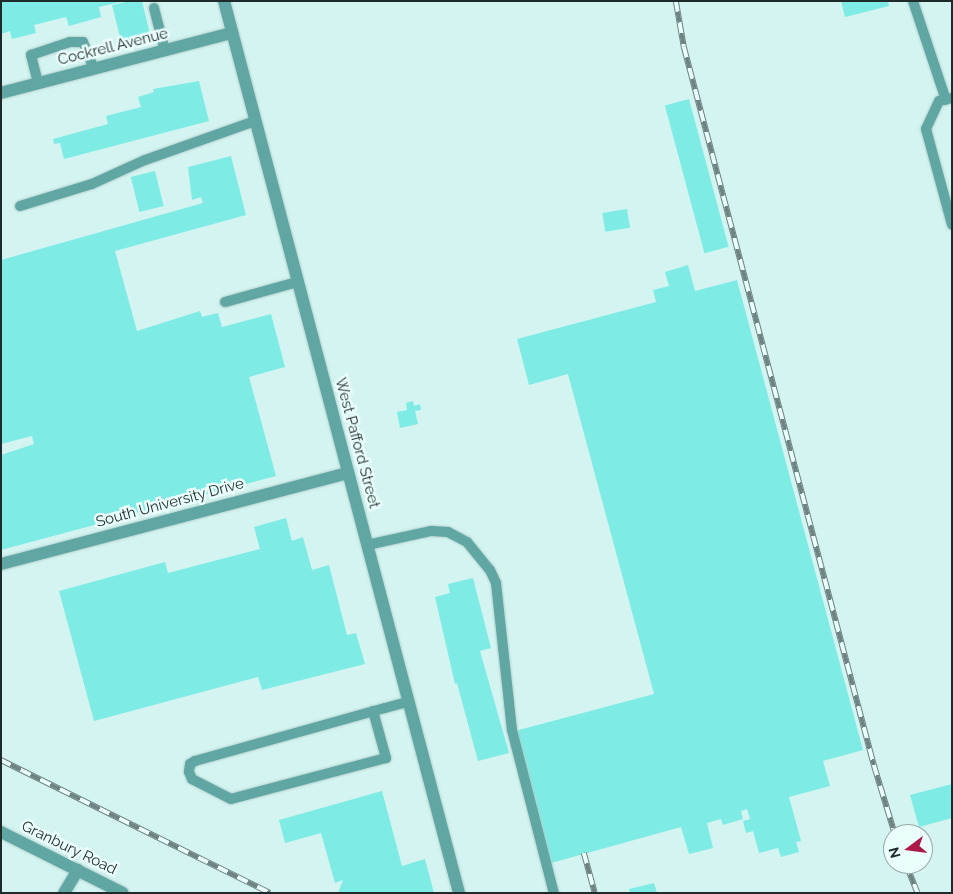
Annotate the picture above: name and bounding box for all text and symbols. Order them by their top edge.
street label: Cockrell Avenue [56,24,170,70]
street label: West Pafford Street [331,376,383,510]
street label: South University Drive [94,475,246,531]
street label: Granbury Road [18,817,120,879]
north arrow [883,824,933,874]
text: N [885,845,904,860]

